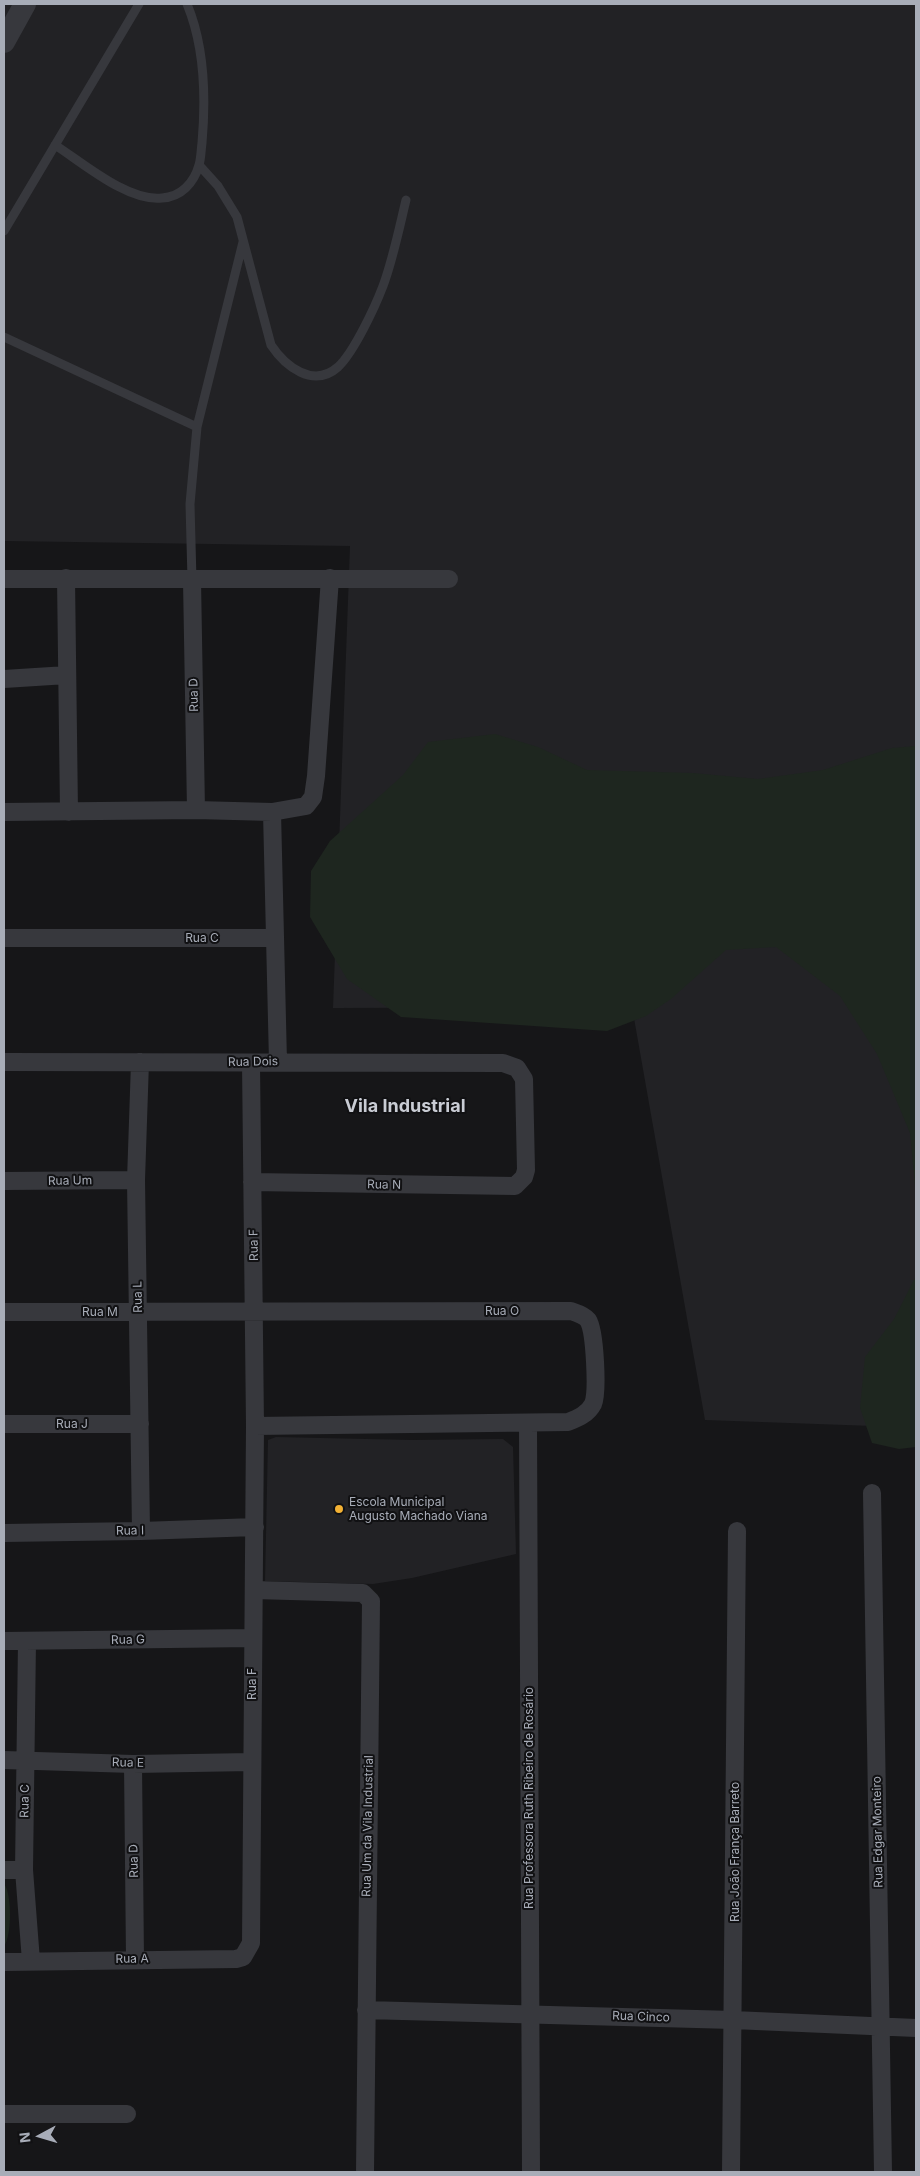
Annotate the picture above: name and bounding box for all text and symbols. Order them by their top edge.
street label: Rua D [187,678,201,712]
street label: Rua C [185,931,219,945]
street label: Rua Dois [228,1054,278,1070]
district label: Vila Industrial [344,1096,466,1118]
street label: Rua Um [48,1173,92,1189]
street label: Rua N [367,1178,401,1192]
street label: Rua F [247,1229,261,1261]
street label: Rua L [131,1281,145,1313]
street label: Rua O [485,1304,519,1318]
street label: Rua M [82,1305,118,1319]
street label: Rua J [56,1417,88,1431]
place label: Escola Municipal Augusto Machado Viana [349,1495,487,1523]
marker: Escola Municipal Augusto Machado Viana [333,1503,345,1515]
street label: Rua I [116,1524,144,1538]
street label: Rua G [111,1633,145,1647]
street label: Rua F [245,1668,259,1700]
street label: Rua Professora Ruth Ribeiro de Rosário [522,1687,536,1909]
street label: Rua Um da Vila Industrial [360,1755,376,1897]
street label: Rua E [112,1756,144,1770]
street label: Rua Edgar Monteiro [870,1776,886,1888]
street label: Rua João França Barreto [728,1782,742,1922]
street label: Rua C [18,1784,32,1818]
street label: Rua D [127,1844,141,1878]
street label: Rua A [115,1952,149,1966]
street label: Rua Cinco [612,2009,670,2025]
north arrow [15,2111,65,2161]
text: N [16,2131,34,2144]

